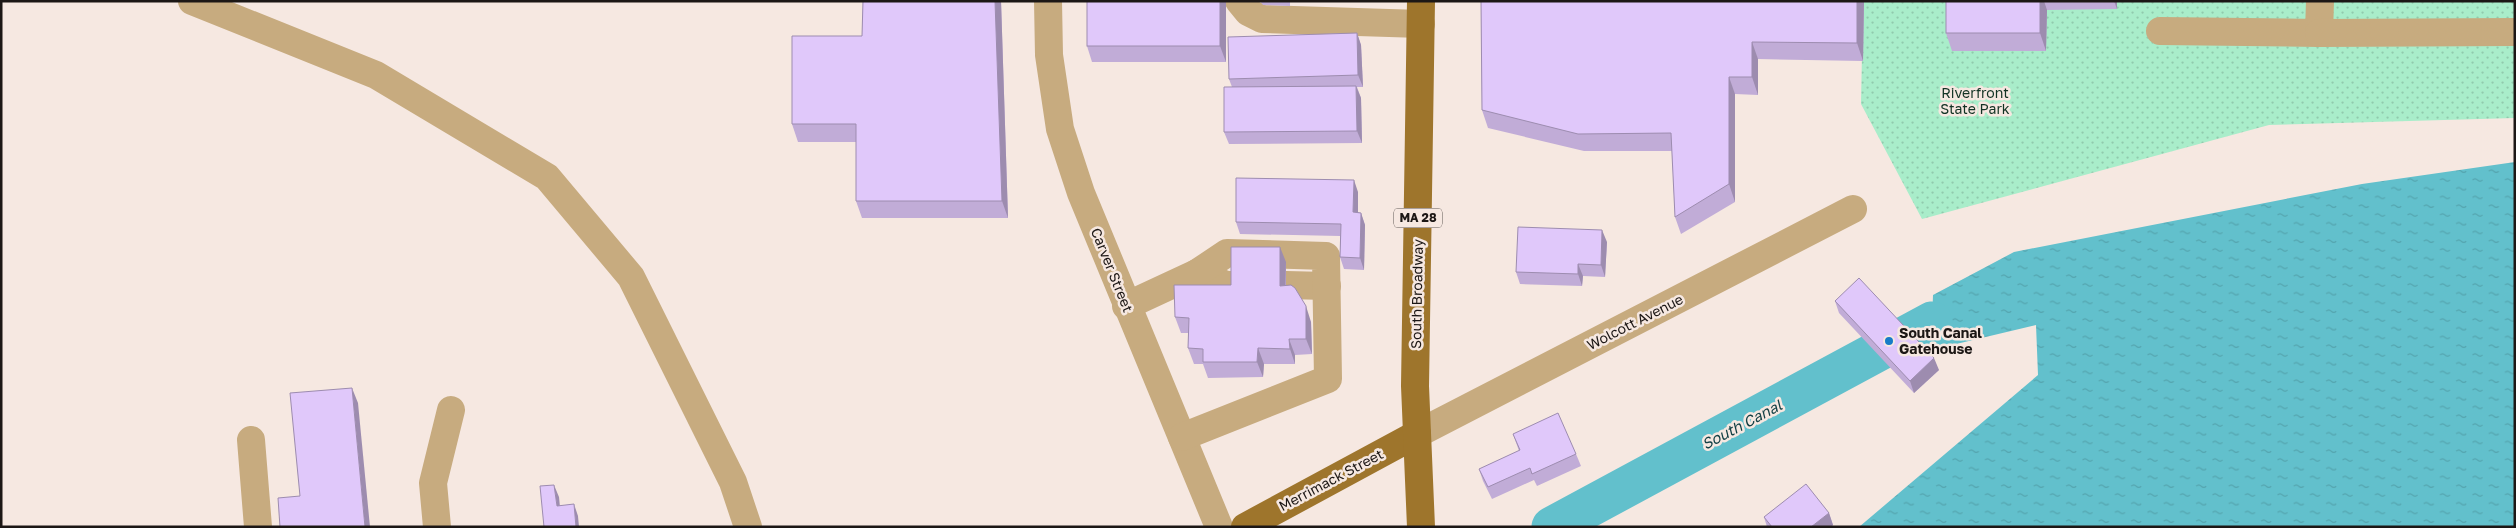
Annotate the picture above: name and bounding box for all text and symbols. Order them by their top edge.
park label: Riverfront State Park [1940,84,2010,117]
road number: MA 28 [1394,208,1442,228]
street label: Carver Street [1088,225,1137,314]
street label: South Broadway [1407,239,1426,349]
street label: Wolcott Avenue [1584,290,1686,353]
place label: South Canal Gatehouse [1899,324,1982,357]
marker: South Canal Gatehouse [1883,335,1895,347]
water label: South Canal [1699,395,1786,453]
street label: Merrimack Street [1276,445,1386,514]

